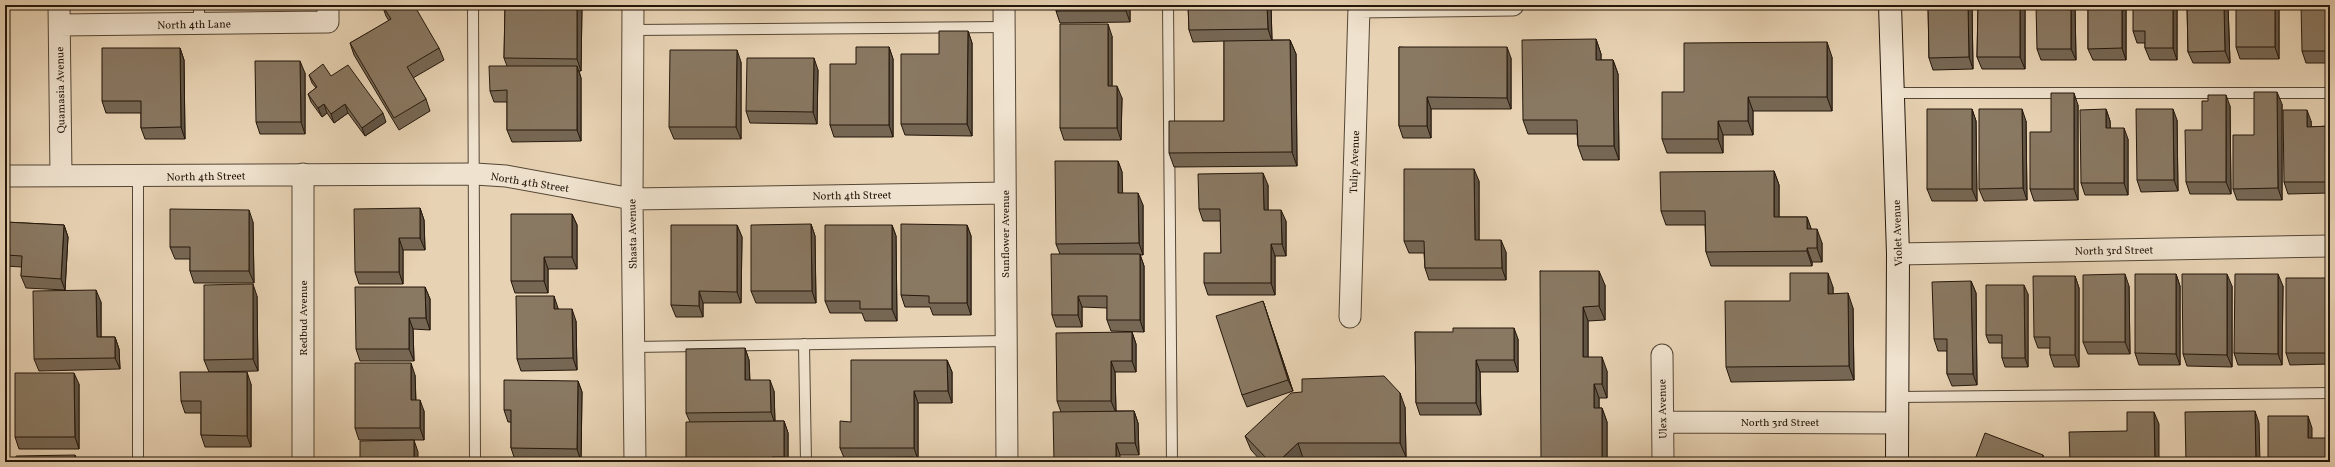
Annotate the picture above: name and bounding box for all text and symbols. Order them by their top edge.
street label: North 4th Lane [157,17,231,34]
street label: Quamasia Avenue [53,47,70,133]
street label: Tulip Avenue [1347,130,1364,194]
street label: North 4th Street [166,169,246,186]
street label: North 4th Street [489,170,570,197]
street label: North 4th Street [812,188,892,205]
street label: Sunflower Avenue [999,190,1014,278]
street label: Shasta Avenue [625,199,642,269]
street label: Violet Avenue [1890,199,1907,266]
street label: North 3rd Street [2075,243,2154,260]
street label: Redbud Avenue [297,280,312,356]
street label: Ulex Avenue [1655,379,1672,439]
street label: North 3rd Street [1741,416,1819,431]

